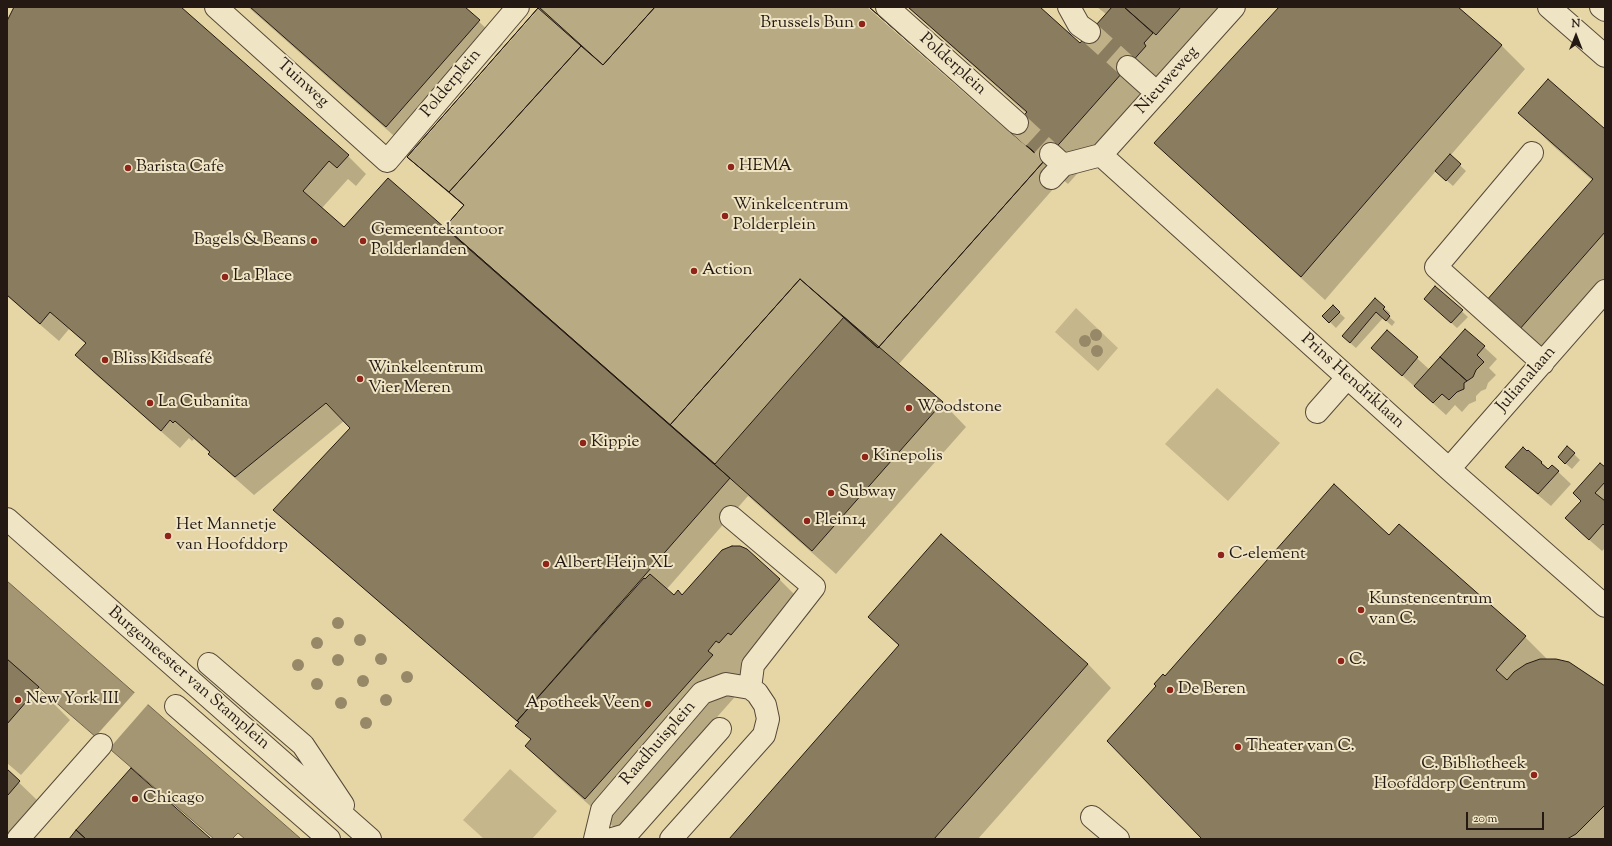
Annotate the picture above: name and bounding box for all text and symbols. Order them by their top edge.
place label: Brussels Bun [760,14,854,34]
north arrow [1556,16,1596,56]
text: N [1572,16,1580,32]
marker: Brussels Bun [857,19,867,29]
street label: Polderplein [914,30,990,100]
street label: Nieuweweg [1132,43,1204,119]
street label: Polderplein [417,46,487,122]
street label: Tuinweg [272,55,332,113]
place label: HEMA [739,157,792,177]
place label: Barista Cafe [136,158,224,178]
marker: HEMA [726,162,736,172]
marker: Barista Cafe [123,163,133,173]
place label: Winkelcentrum Polderplein [733,196,849,236]
marker: Winkelcentrum Polderplein [720,211,730,221]
place label: Gemeentekantoor Polderlanden [371,221,504,261]
place label: Bagels & Beans [194,231,306,251]
marker: Bagels & Beans [309,236,319,246]
marker: Gemeentekantoor Polderlanden [358,236,368,246]
place label: Action [702,261,752,281]
marker: Action [689,266,699,276]
place label: La Place [233,267,292,287]
marker: La Place [220,272,230,282]
street label: Prins Hendriklaan [1296,330,1408,434]
street label: Julianalaan [1493,343,1561,417]
place label: Bliss Kidscafé [113,350,212,370]
marker: Bliss Kidscafé [100,355,110,365]
place label: Winkelcentrum Vier Meren [368,359,484,399]
marker: Winkelcentrum Vier Meren [355,374,365,384]
place label: La Cubanita [158,393,248,413]
marker: La Cubanita [145,398,155,408]
place label: Woodstone [917,398,1002,418]
marker: Woodstone [904,403,914,413]
place label: Kippie [591,433,639,453]
marker: Kippie [578,438,588,448]
place label: Kinepolis [873,447,943,467]
marker: Kinepolis [860,452,870,462]
place label: Subway [839,483,896,503]
marker: Subway [826,488,836,498]
place label: Plein14 [815,511,866,531]
place label: Het Mannetje van Hoofddorp [176,516,288,556]
marker: Plein14 [802,516,812,526]
marker: Het Mannetje van Hoofddorp [163,531,173,541]
place label: C-element [1229,545,1306,565]
marker: C-element [1216,550,1226,560]
place label: Albert Heijn XL [554,554,673,574]
marker: Albert Heijn XL [541,559,551,569]
place label: Kunstencentrum van C. [1369,590,1492,630]
street label: Burgemeester van Stamplein [103,603,273,755]
marker: Kunstencentrum van C. [1356,605,1366,615]
place label: C. [1349,651,1366,671]
marker: C. [1336,656,1346,666]
place label: De Beren [1178,680,1246,700]
marker: De Beren [1165,685,1175,695]
place label: New York III [26,690,119,710]
place label: Apotheek Veen [526,694,640,714]
marker: New York III [13,695,23,705]
street label: Raadhuisplein [617,698,701,790]
marker: Apotheek Veen [643,699,653,709]
place label: Theater van C. [1246,737,1355,757]
marker: Theater van C. [1233,742,1243,752]
place label: C. Bibliotheek Hoofddorp Centrum [1374,755,1526,795]
marker: C. Bibliotheek Hoofddorp Centrum [1529,770,1539,780]
place label: Chicago [143,789,204,809]
marker: Chicago [130,794,140,804]
scale bar [1468,804,1546,830]
text: 20 m [1473,810,1497,828]

